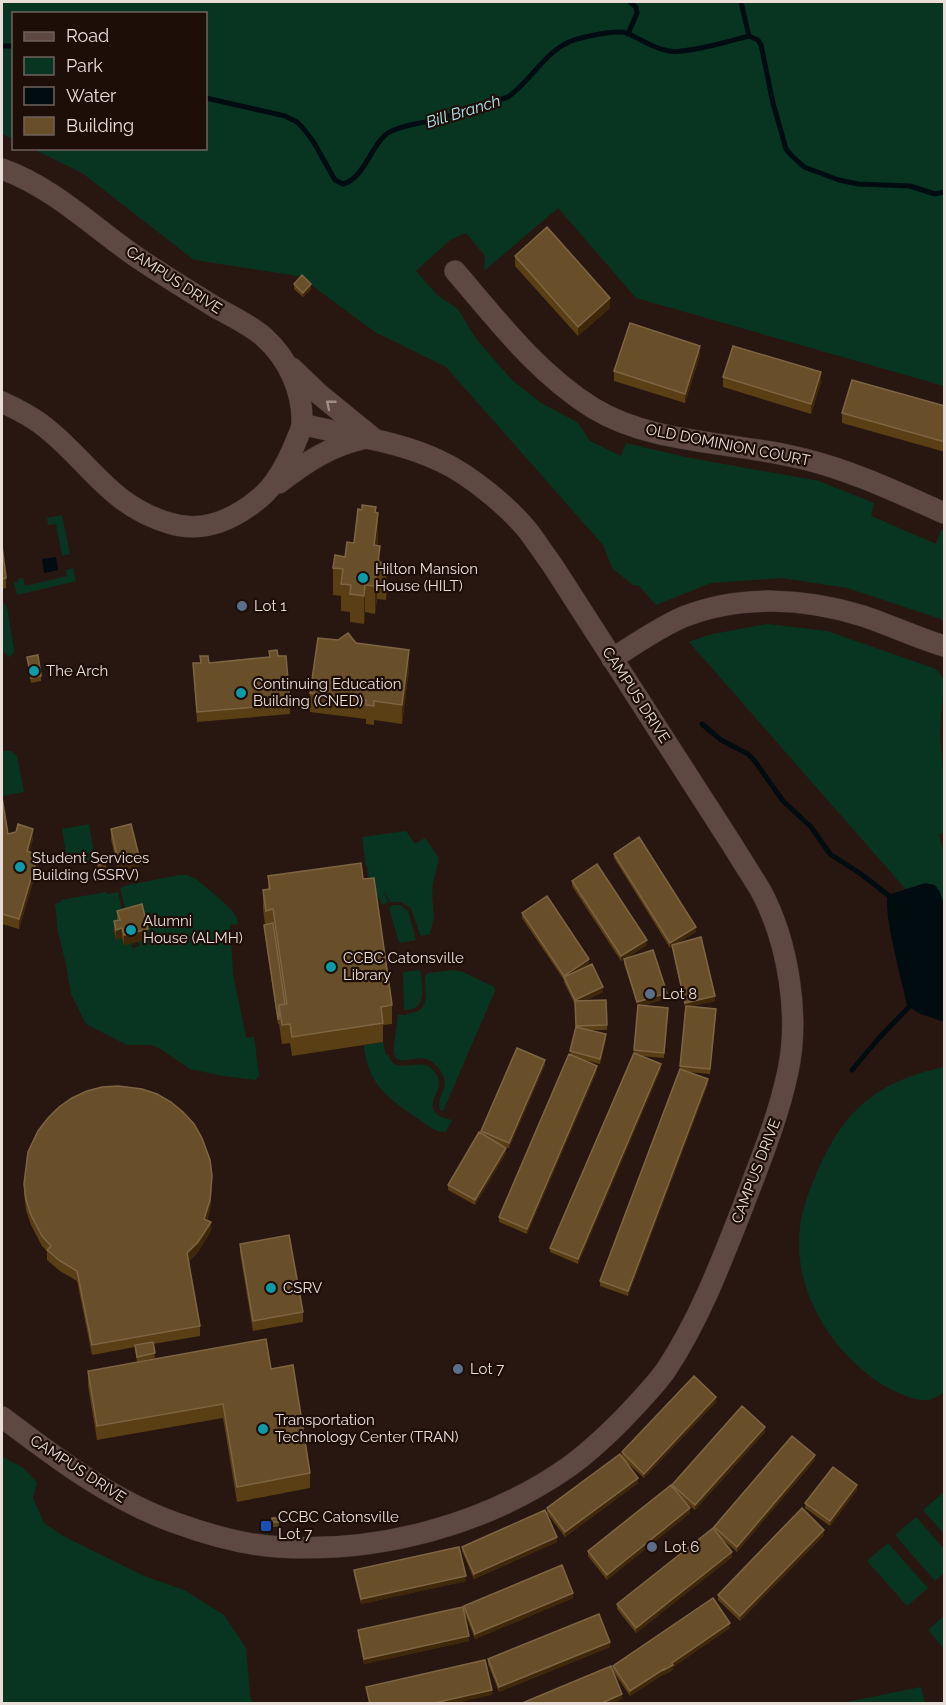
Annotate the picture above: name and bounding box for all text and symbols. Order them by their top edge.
legend [12,12,207,150]
text: Road [66,25,109,46]
text: Park [66,55,103,76]
text: Water [66,85,117,106]
water label: Bill Branch [424,91,503,132]
text: Building [66,115,134,136]
street label: CAMPUS DRIVE [123,242,225,318]
one-way arrow [326,400,337,411]
street label: OLD DOMINION COURT [644,420,812,470]
place label: Hilton Mansion House (HILT) [375,560,478,595]
marker: Hilton Mansion House (HILT) [356,571,370,585]
place label: Lot 1 [254,597,287,615]
marker: Lot 1 [235,599,249,613]
street label: CAMPUS DRIVE [598,644,674,746]
place label: The Arch [46,662,108,680]
marker: The Arch [27,664,41,678]
place label: Continuing Education Building (CNED) [253,675,401,710]
marker: Continuing Education Building (CNED) [234,686,248,700]
place label: Student Services Building (SSRV) [32,849,149,884]
marker: Student Services Building (SSRV) [13,860,27,874]
place label: Alumni House (ALMH) [143,912,243,947]
marker: Alumni House (ALMH) [124,923,138,937]
place label: CCBC Catonsville Library [343,949,464,984]
marker: CCBC Catonsville Library [324,960,338,974]
place label: Lot 8 [662,985,697,1003]
marker: Lot 8 [643,987,657,1001]
street label: CAMPUS DRIVE [728,1116,784,1226]
place label: CSRV [283,1279,322,1297]
marker: CSRV [264,1281,278,1295]
place label: Lot 7 [470,1360,504,1378]
marker: Lot 7 [451,1362,465,1376]
place label: Transportation Technology Center (TRAN) [275,1411,459,1446]
marker: Transportation Technology Center (TRAN) [256,1422,270,1436]
street label: CAMPUS DRIVE [27,1431,129,1507]
place label: CCBC Catonsville Lot 7 [278,1508,399,1543]
marker: CCBC Catonsville Lot 7 [259,1519,273,1533]
place label: Lot 6 [664,1538,699,1556]
marker: Lot 6 [645,1540,659,1554]

